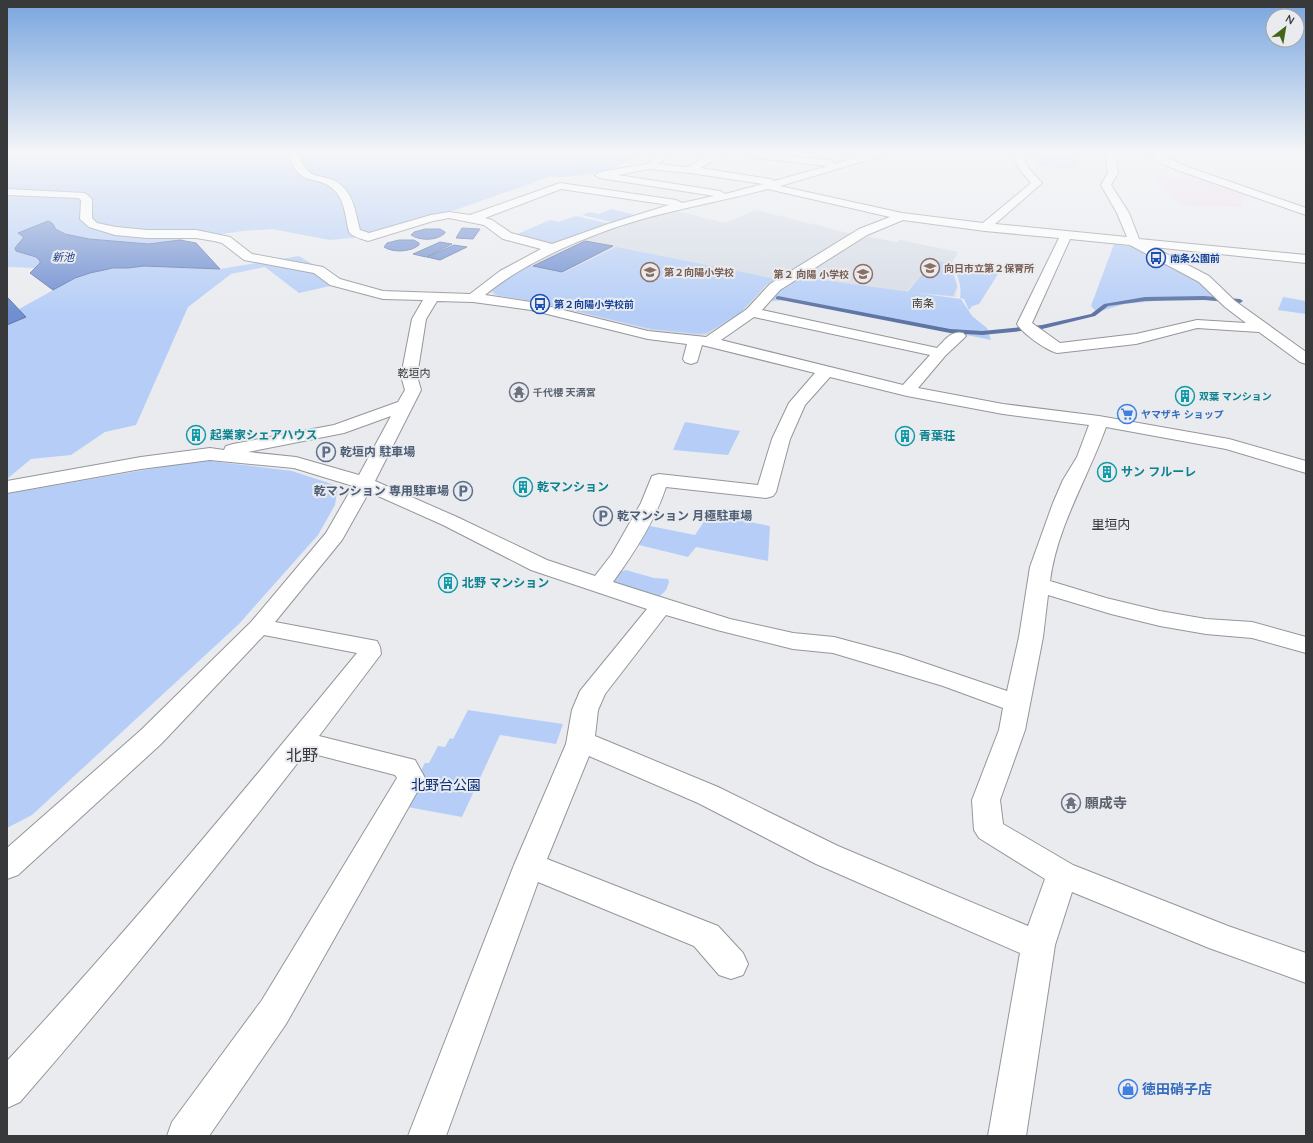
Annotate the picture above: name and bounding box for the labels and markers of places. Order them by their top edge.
bus stop icon: 南条公園前 [1145,247,1167,269]
place label: 南条公園前 [1170,252,1220,265]
school or university icon: 向日市立第２保育所 [919,257,941,279]
school or university icon: 第２向陽小学校 [639,261,661,283]
place label: 向日市立第２保育所 [944,262,1034,275]
school or university icon: 第２ 向陽 小学校 [852,263,874,285]
place label: 第２向陽小学校 [664,266,734,279]
place label: 第２ 向陽 小学校 [773,268,849,281]
bus stop icon: 第２向陽小学校前 [529,293,551,315]
place label: 第２向陽小学校前 [554,298,634,311]
temple icon: 千代櫻 天満宮 [508,381,530,403]
building icon: 双葉 マンション [1174,385,1196,407]
place label: 千代櫻 天満宮 [533,386,596,399]
place label: 双葉 マンション [1199,390,1272,403]
supermarket icon: ヤマザキ ショップ [1116,403,1138,425]
place label: ヤマザキ ショップ [1141,408,1224,421]
building icon: 起業家シェアハウス [185,424,207,446]
building icon: 青葉荘 [894,425,916,447]
place label: 起業家シェアハウス [210,427,318,442]
place label: 青葉荘 [919,428,955,443]
parking icon: 乾垣内 駐車場 [315,441,337,463]
place label: 乾垣内 駐車場 [340,444,415,459]
building icon: サン フルーレ [1096,461,1118,483]
place label: サン フルーレ [1121,464,1196,479]
building icon: 乾マンション [512,476,534,498]
place label: 乾マンション [537,479,609,494]
parking icon: 乾マンション 専用駐車場 [452,480,474,502]
place label: 乾マンション 専用駐車場 [314,483,449,498]
parking icon: 乾マンション 月極駐車場 [592,505,614,527]
place label: 乾マンション 月極駐車場 [617,508,752,523]
building icon: 北野 マンション [437,572,459,594]
place label: 北野 マンション [462,575,549,590]
temple icon: 願成寺 [1060,792,1082,814]
place label: 願成寺 [1085,794,1127,812]
shop icon: 徳田硝子店 [1117,1078,1139,1100]
place label: 徳田硝子店 [1142,1080,1212,1098]

